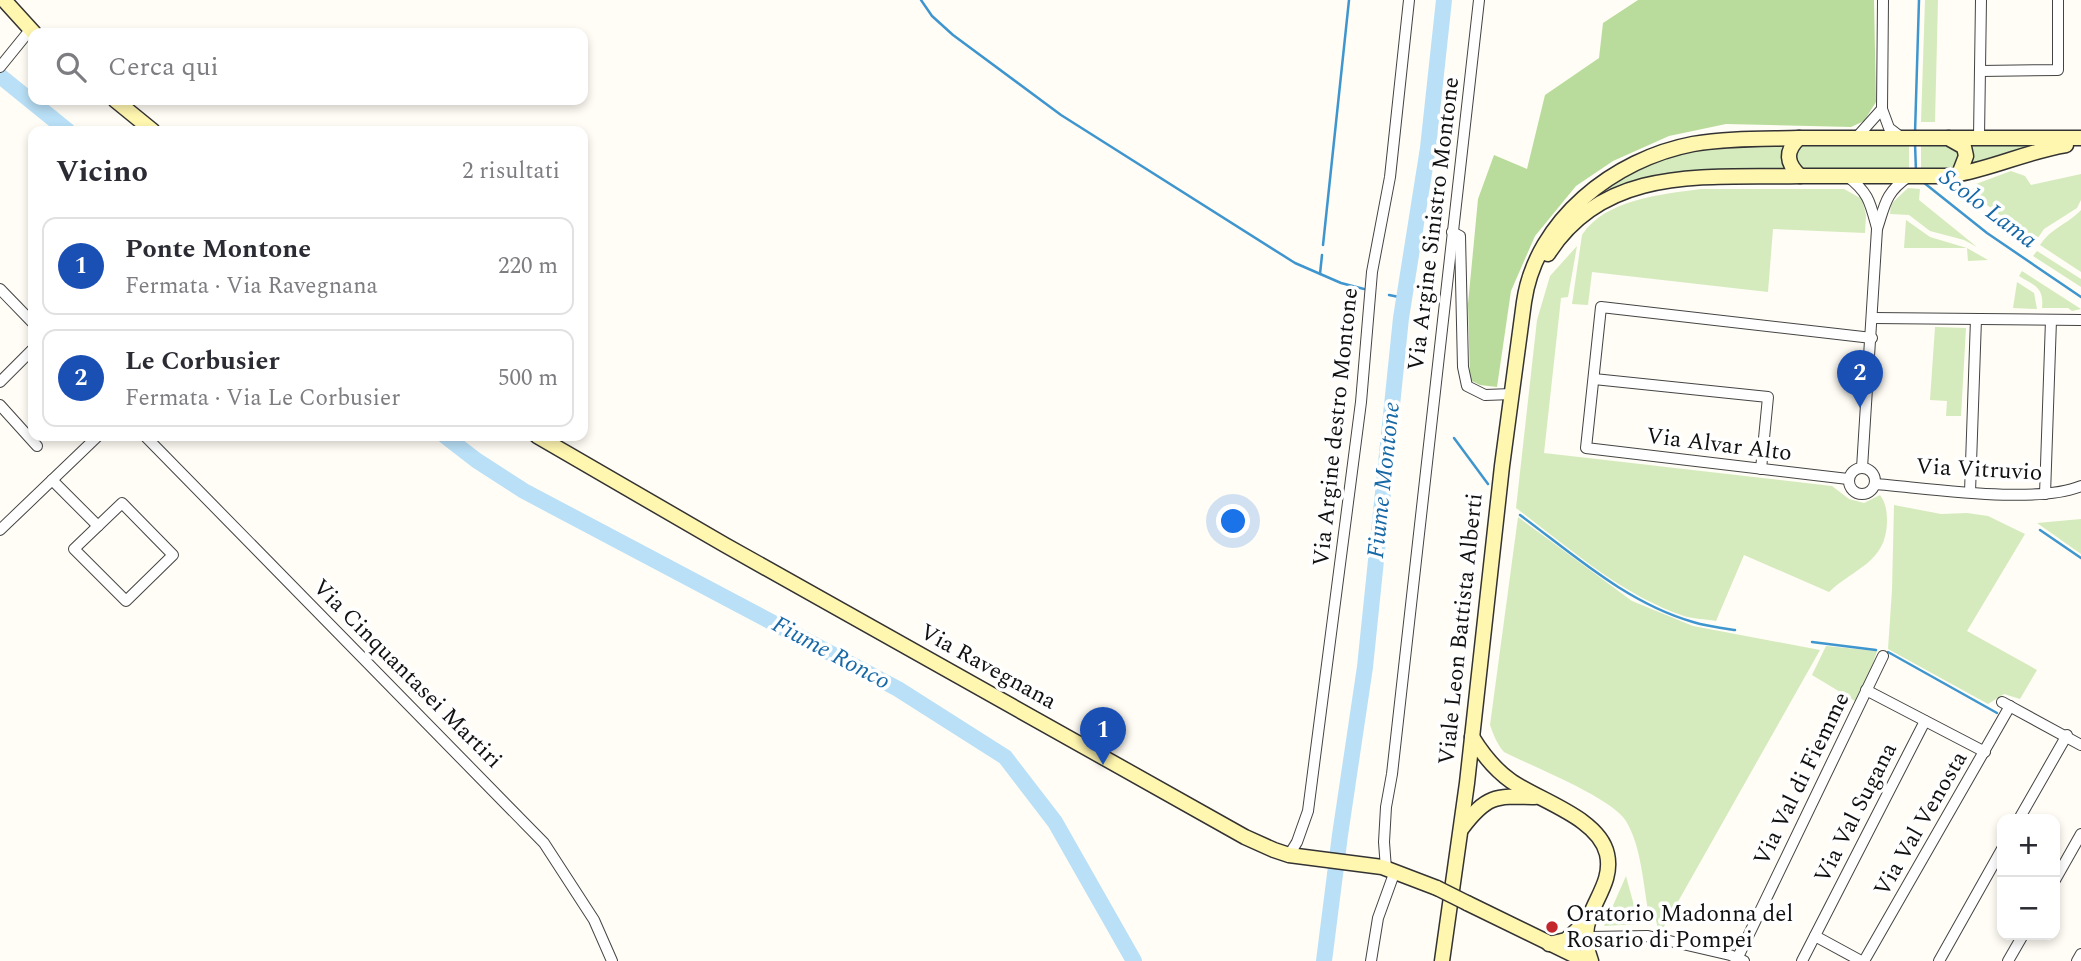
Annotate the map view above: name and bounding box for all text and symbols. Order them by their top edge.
search box [28,28,588,105]
text: Cerca qui [108,47,219,87]
icon: search [52,48,90,86]
street label: Via Argine Sinistro Montone [1399,75,1469,373]
text: Vicino [56,149,148,195]
text: 2 risultati [462,154,560,189]
water label: Scolo Lama [1931,160,2045,258]
text: Ponte Montone [125,229,311,269]
text: 1 [75,249,87,284]
text: 220 m [498,249,558,284]
text: Fermata · Via Ravegnana [125,269,378,304]
street label: Via Argine destro Montone [1304,286,1368,568]
text: Le Corbusier [125,341,279,381]
pin: 2 [1837,350,1883,408]
text: 2 [75,361,87,396]
text: 500 m [498,361,558,396]
text: Fermata · Via Le Corbusier [125,381,400,416]
water label: Fiume Montone [1358,400,1410,560]
street label: Via Alvar Alto [1644,419,1794,471]
street label: Via Vitruvio [1915,449,2043,491]
street label: Viale Leon Battista Alberti [1429,491,1493,767]
your location [1216,504,1250,538]
street label: Via Cinquantasei Martiri [304,571,510,777]
water label: Fiume Ronco [765,607,897,699]
street label: Via Ravegnana [913,615,1063,719]
street label: Via Val di Fiemme [1745,686,1859,872]
pin: 1 [1080,707,1126,765]
street label: Via Val Sugana [1805,736,1907,890]
street label: Via Val Venosta [1865,745,1977,903]
map controls [1997,814,2060,940]
button: + [1997,814,2060,877]
button: − [1997,877,2060,940]
place label: Oratorio Madonna del Rosario di Pompei [1566,897,1793,958]
marker: Oratorio Madonna del Rosario di Pompei [1544,919,1560,935]

